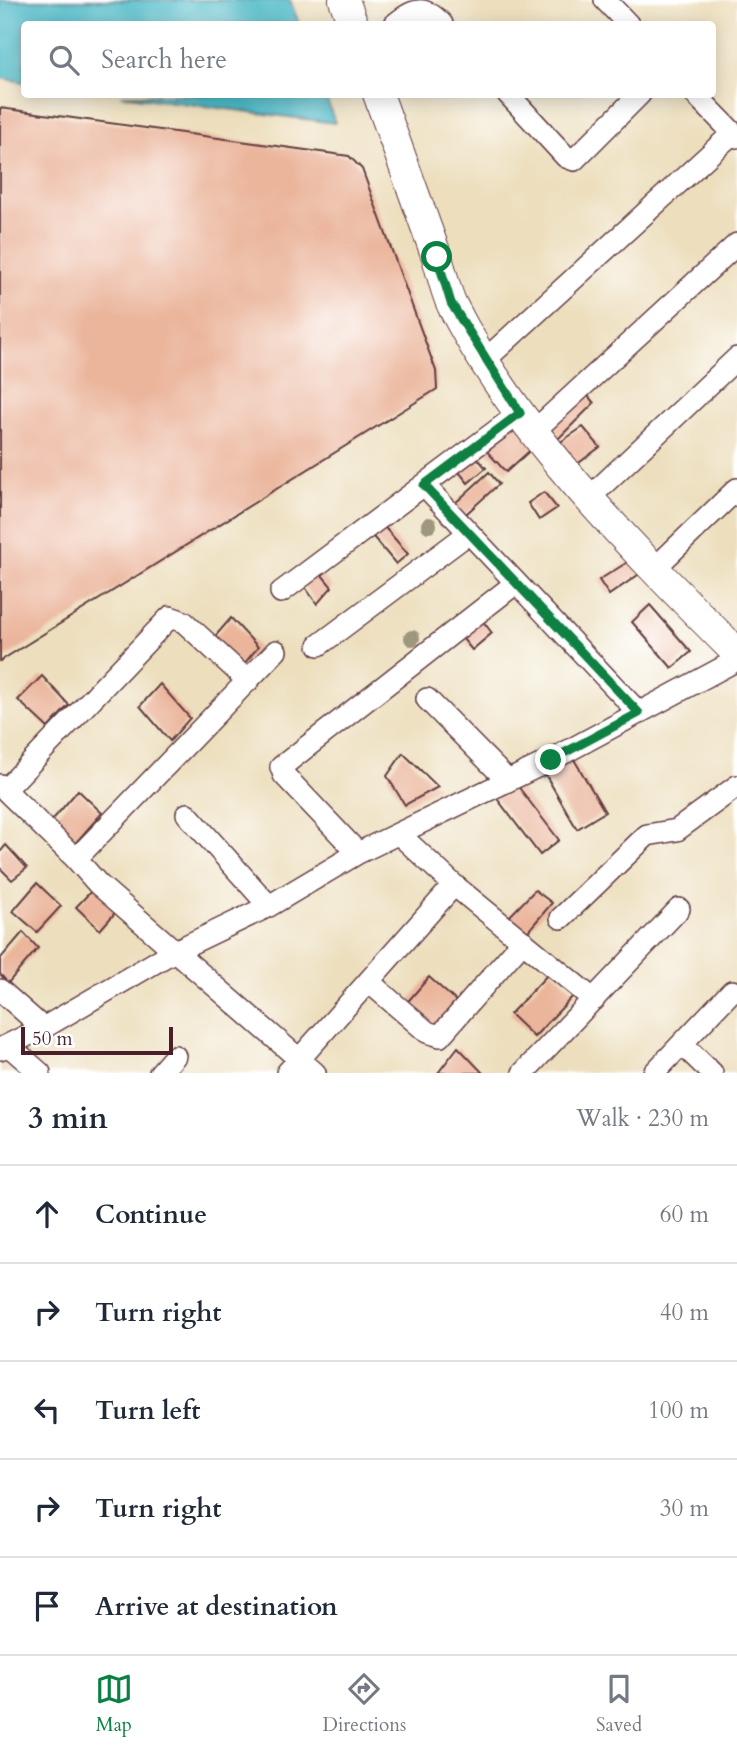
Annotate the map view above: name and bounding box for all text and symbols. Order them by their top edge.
search box [21,21,716,98]
icon: search [45,41,83,79]
text: Search here [101,42,227,77]
route start [421,241,452,272]
route end [535,744,566,775]
scale bar [21,1024,173,1056]
text: 50 m [32,1026,73,1052]
text: 3 min [28,1098,108,1139]
text: Walk · 230 m [576,1103,709,1134]
icon: ahead [28,1195,66,1233]
text: Continue [95,1197,207,1232]
text: 60 m [660,1199,709,1230]
icon: right [28,1293,66,1331]
text: Turn right [95,1295,222,1330]
text: 40 m [660,1297,709,1328]
icon: left [28,1391,66,1429]
text: Turn left [95,1393,200,1428]
text: 100 m [648,1395,709,1426]
icon: right [28,1489,66,1527]
text: Turn right [95,1491,222,1526]
text: 30 m [660,1493,709,1524]
icon: arrive [28,1587,66,1625]
text: Arrive at destination [95,1589,338,1624]
tab: Map [95,1670,133,1738]
tab: Directions [323,1670,406,1738]
tab: Saved [596,1670,642,1738]

